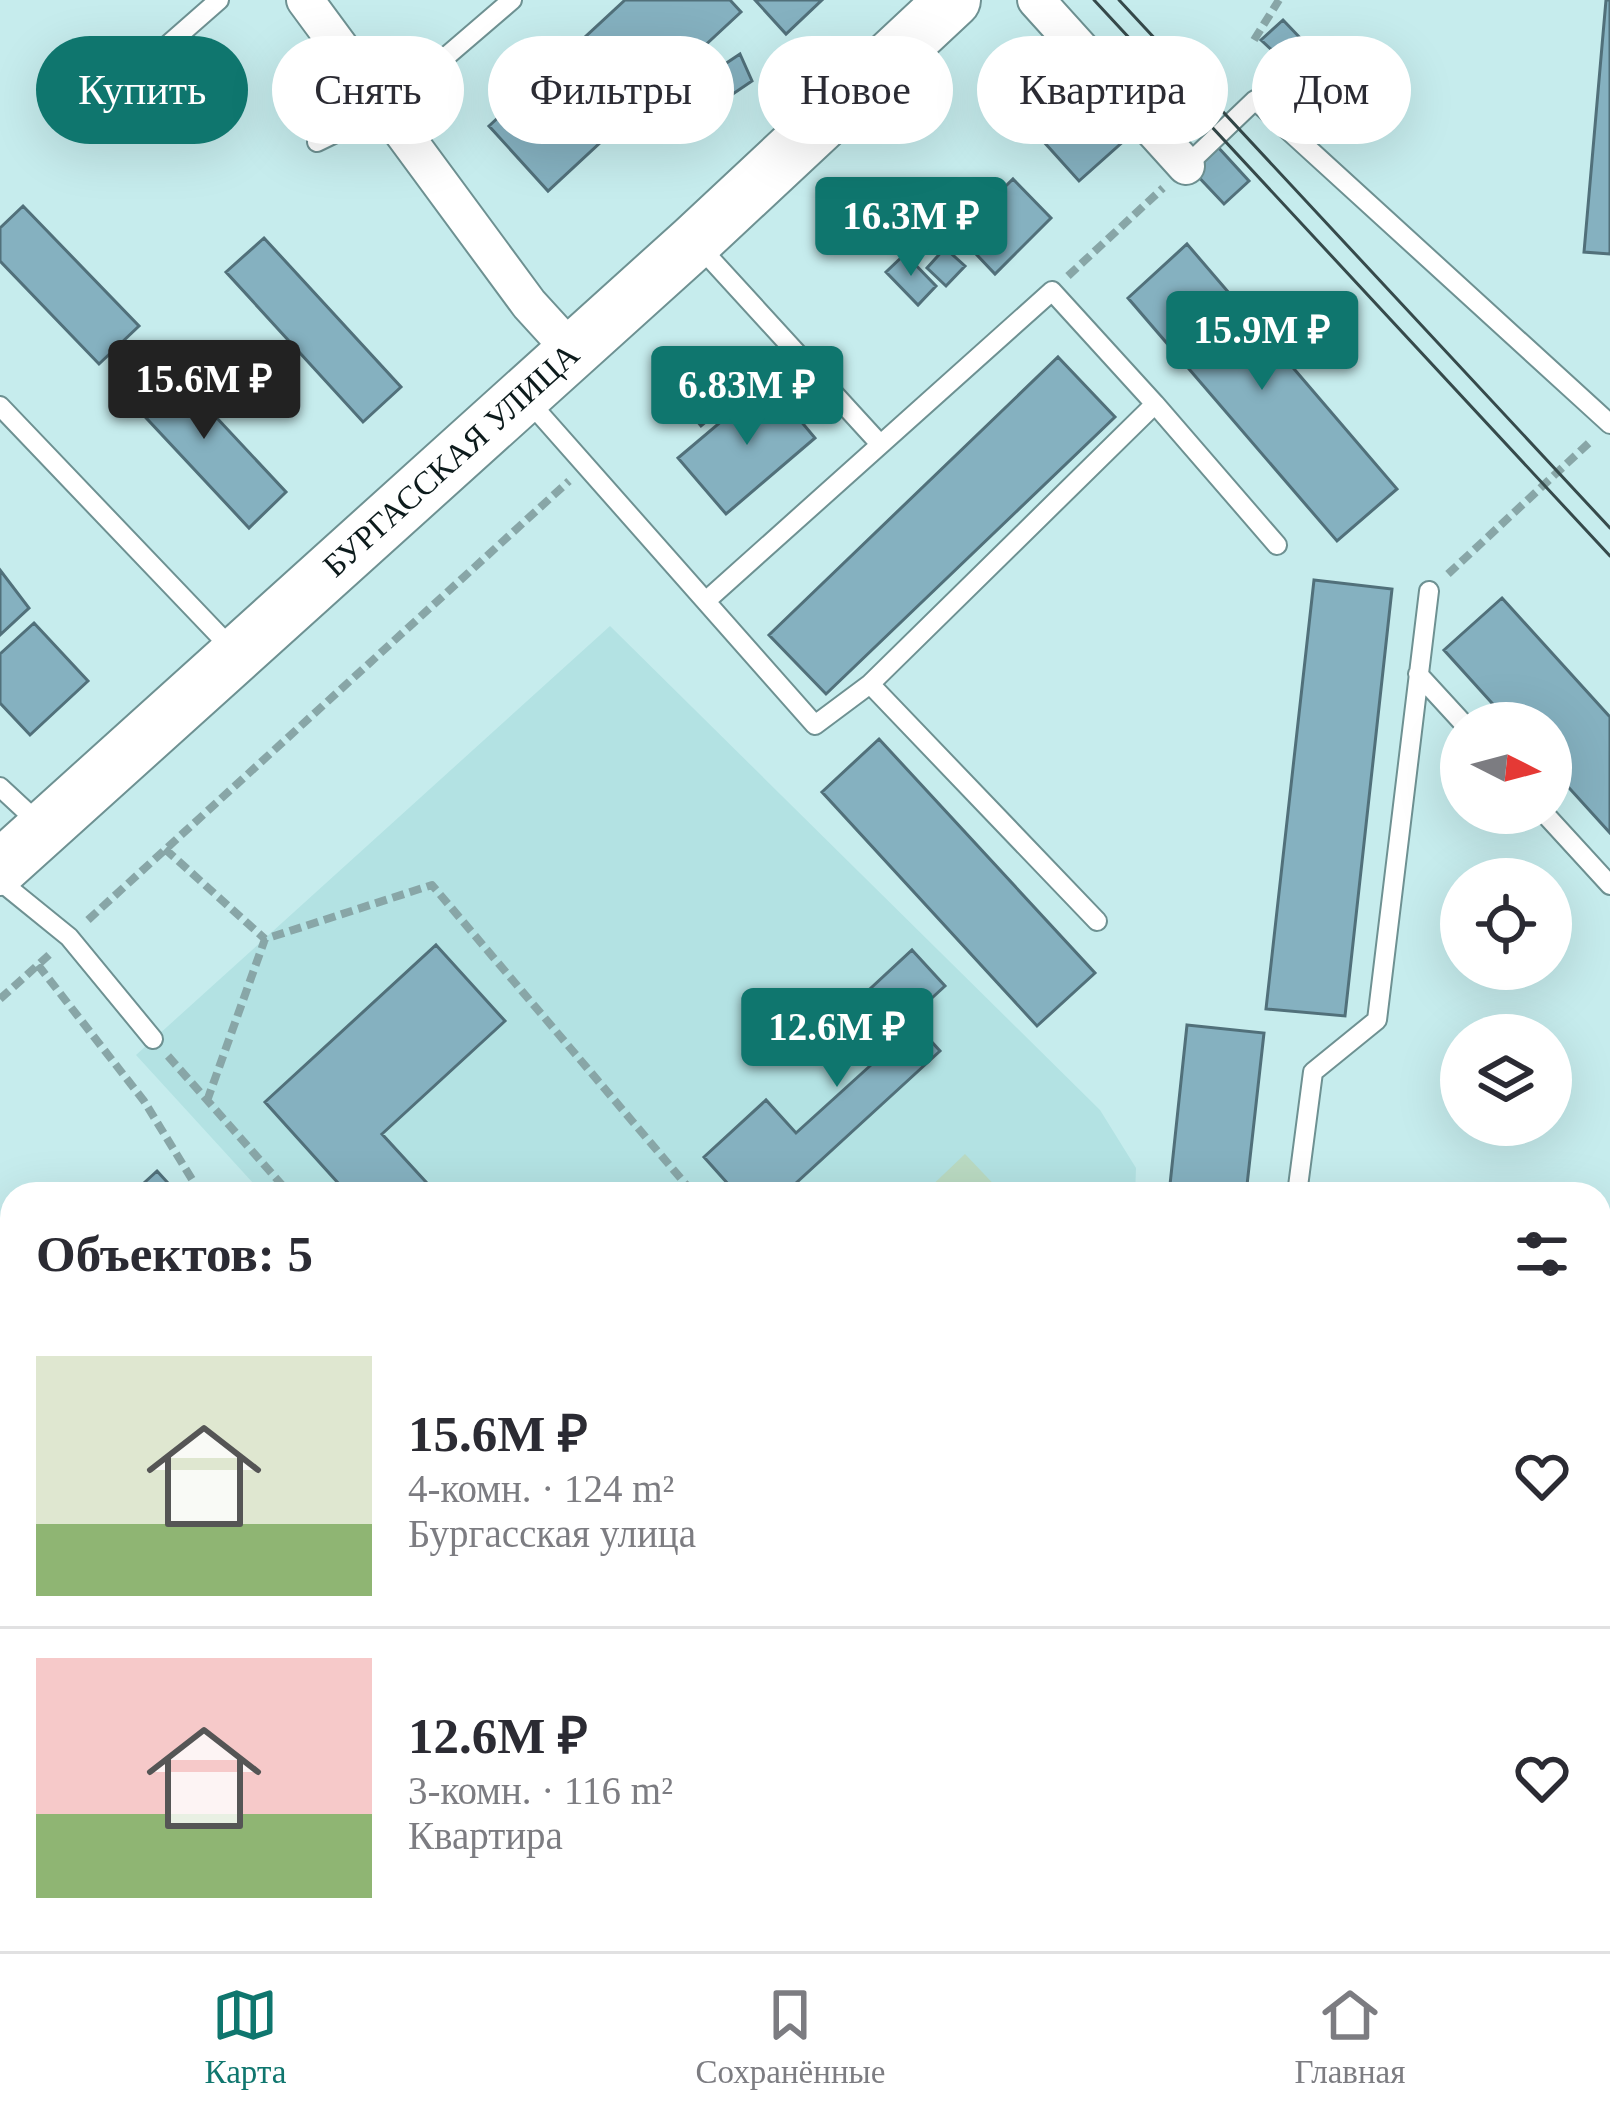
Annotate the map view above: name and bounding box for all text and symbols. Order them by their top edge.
chip: Купить [36,36,248,144]
chip: Снять [272,36,464,144]
chip: Фильтры [488,36,734,144]
chip: Новое [758,36,953,144]
chip: Квартира [977,36,1228,144]
chip: Дом [1252,36,1411,144]
pin: 16.3M ₽ [800,177,1022,279]
text: 16.3M ₽ [842,194,980,237]
pin: 15.9M ₽ [1151,291,1373,393]
text: 15.9M ₽ [1193,308,1331,351]
street label: БУРГАССКАЯ УЛИЦА [316,336,586,584]
pin: 15.6M ₽ [93,340,315,442]
pin: 6.83M ₽ [636,346,858,448]
text: 15.6M ₽ [135,357,273,400]
text: 6.83M ₽ [678,363,816,406]
north arrow [1440,702,1572,834]
map controls [1440,702,1572,1146]
button: locate [1440,858,1572,990]
pin: 12.6M ₽ [726,988,948,1090]
text: 12.6M ₽ [768,1005,906,1048]
button: layers [1440,1014,1572,1146]
icon: filters [1509,1221,1575,1287]
text: Объектов: 5 [36,1226,313,1282]
icon: home [132,1404,276,1548]
text: 15.6M ₽ [408,1406,588,1462]
icon: heart [1509,1443,1575,1509]
text: 4-комн. · 124 m² [408,1467,674,1510]
text: Бургасская улица [408,1512,696,1555]
icon: home [132,1706,276,1850]
text: 12.6M ₽ [408,1708,588,1764]
icon: heart [1509,1745,1575,1811]
text: 3-комн. · 116 m² [408,1769,673,1812]
text: Квартира [408,1814,563,1857]
tab: Карта [205,1982,286,2091]
tab: Сохранённые [696,1982,885,2091]
tab: Главная [1295,1982,1405,2091]

